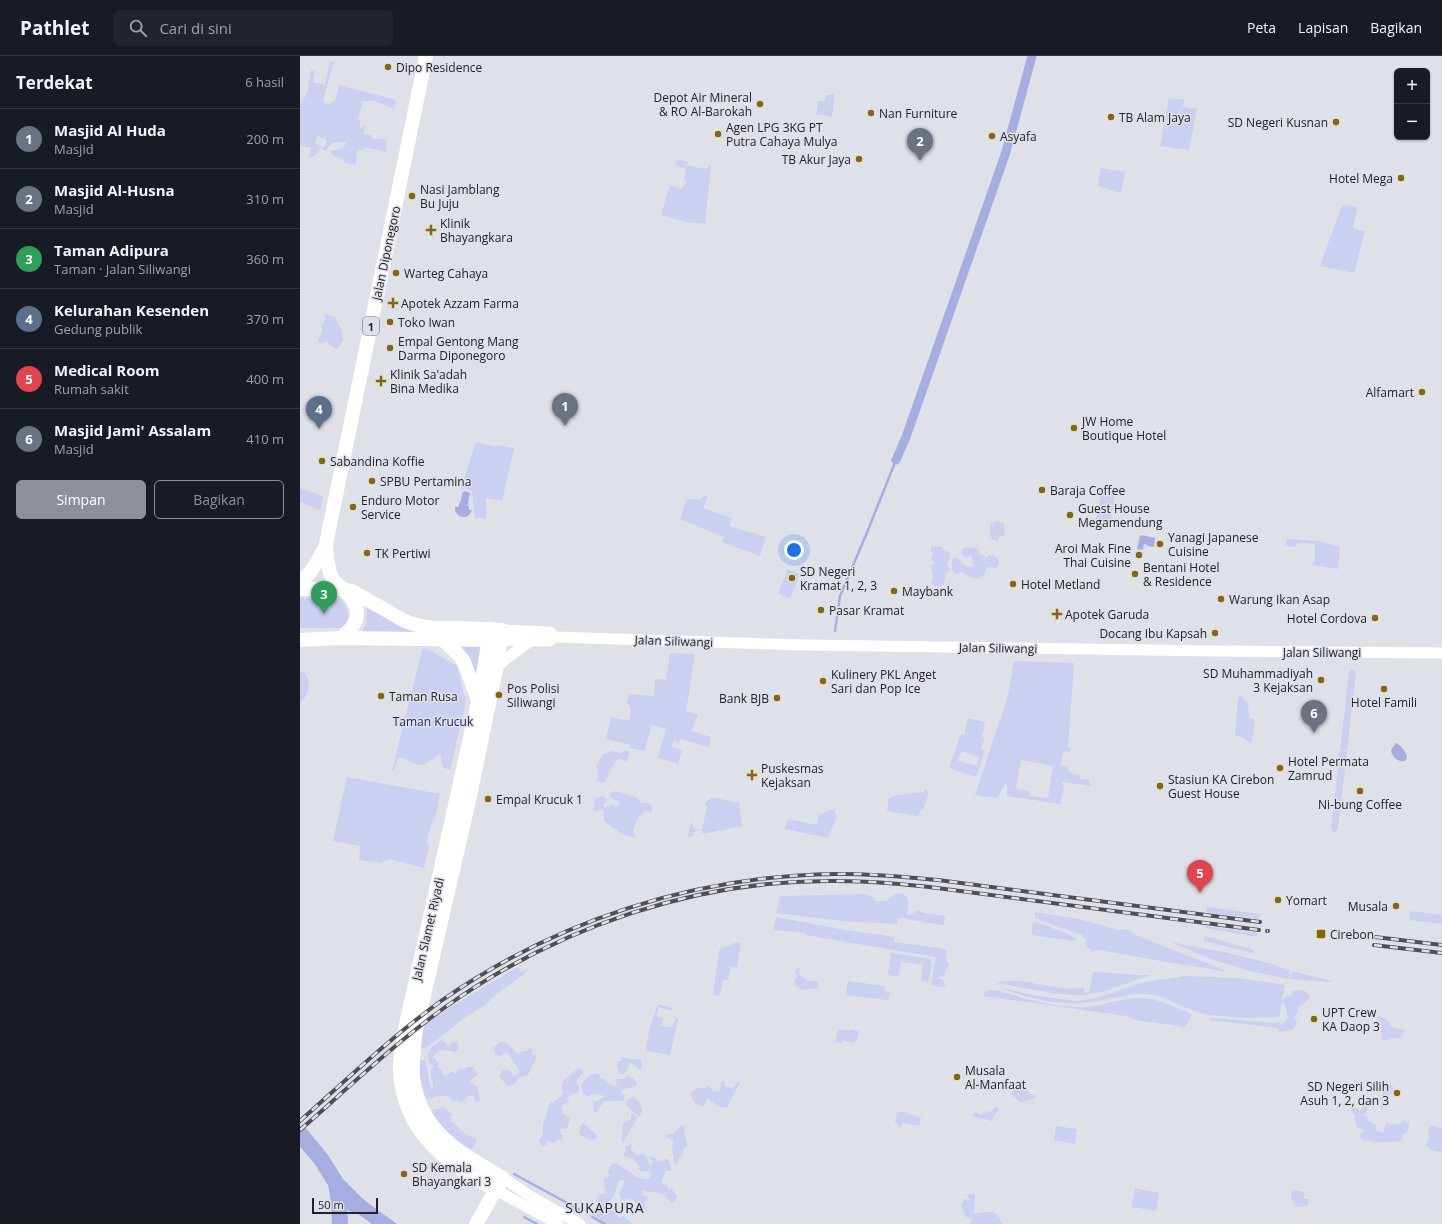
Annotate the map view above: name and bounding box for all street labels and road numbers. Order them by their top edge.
street label: Jalan Diponegoro [367,204,404,303]
road number: 1 [363,317,379,335]
street label: Jalan Siliwangi [633,631,714,651]
street label: Jalan Siliwangi [958,639,1037,657]
street label: Jalan Siliwangi [1282,644,1361,661]
street label: Jalan Slamet Riyadi [408,876,448,983]

